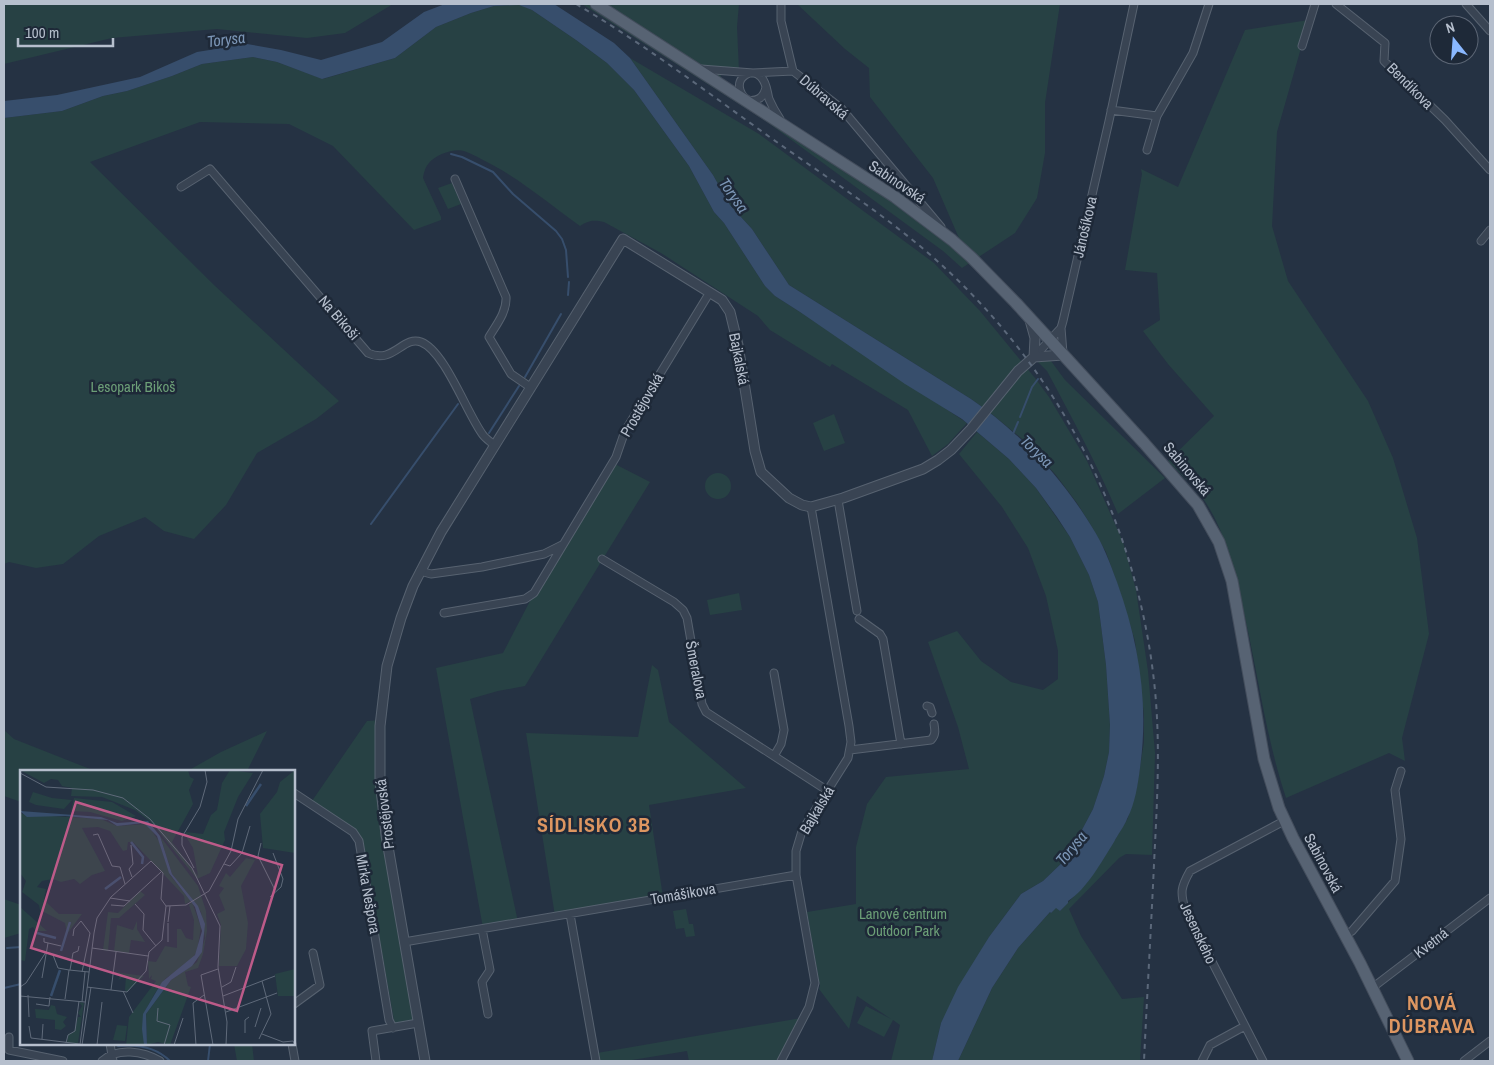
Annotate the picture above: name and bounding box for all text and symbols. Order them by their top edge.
scale bar [18,15,112,47]
north arrow [1429,15,1479,65]
text: N [1444,18,1457,37]
text: 100 m [25,22,59,43]
water label: Torysa [206,26,246,52]
street label: Bendíkova [1382,58,1438,114]
street label: Dúbravská [795,69,854,124]
street label: Sabinovská [865,155,930,208]
water label: Torysa [714,173,754,217]
street label: Jánošíkova [1067,194,1102,260]
street label: Na Bikoši [314,291,365,345]
street label: Bajkalská [724,331,755,387]
street label: Prostějovská [615,369,668,440]
park label: Lesopark Bikoš [91,376,175,397]
water label: Torysa [1016,430,1058,472]
street label: Sabinovská [1159,437,1216,500]
street label: Šmeralova [681,639,712,701]
inset map [20,770,295,1045]
street label: Prostějovská [370,778,399,850]
street label: Bajkalská [794,782,839,838]
district label: SÍDLISKO 3B [537,811,651,838]
water label: Torysa [1050,826,1092,870]
street label: Sabinovská [1299,829,1348,896]
street label: Mirka Nešpora [351,852,386,936]
street label: Tomášikova [649,877,717,910]
street label: Jesenského [1175,899,1222,967]
park label: Lanové centrum Outdoor Park [859,903,947,941]
street label: Kvetná [1409,922,1452,963]
district label: NOVÁ DÚBRAVA [1389,989,1475,1039]

